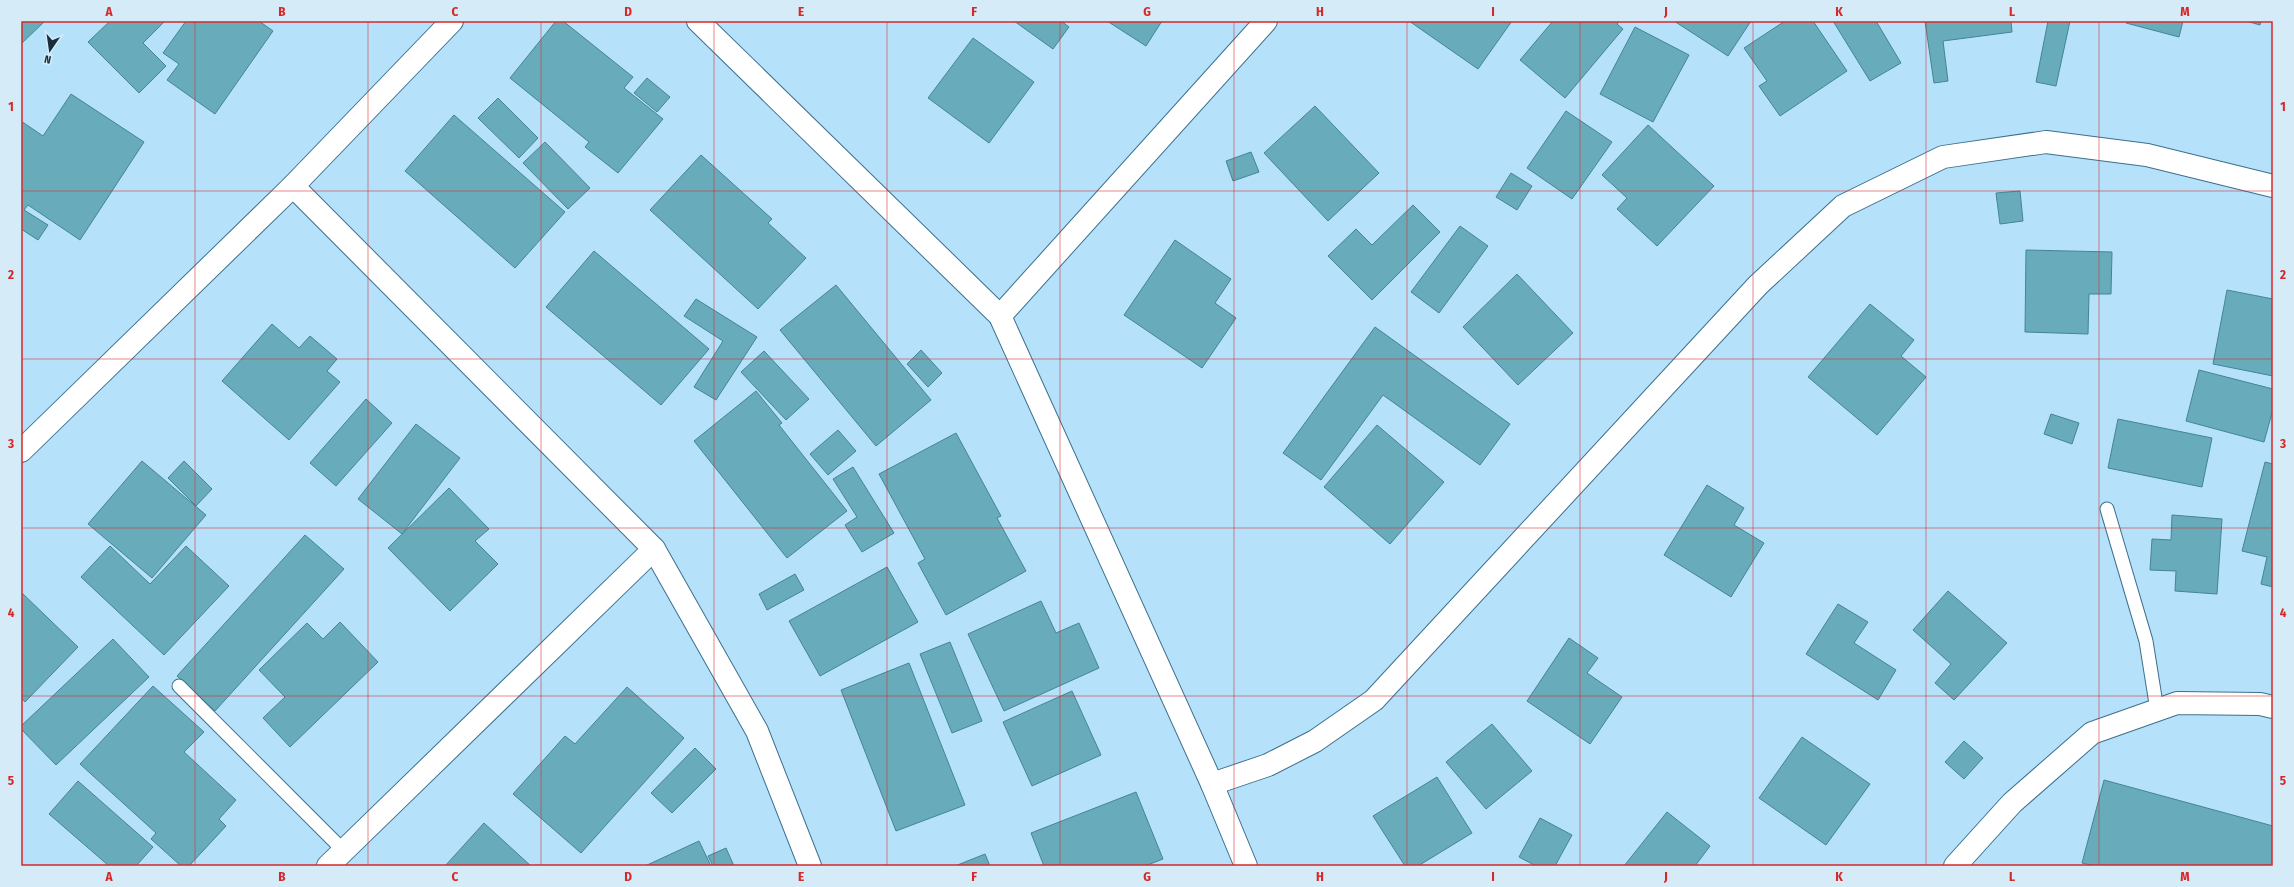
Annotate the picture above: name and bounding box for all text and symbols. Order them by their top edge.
text: A [104,4,113,19]
text: B [278,4,286,19]
text: C [452,4,459,19]
text: D [624,4,632,19]
text: E [798,4,804,19]
text: F [971,4,977,19]
text: G [1143,4,1151,19]
text: H [1316,4,1324,19]
text: I [1491,4,1495,19]
text: J [1663,4,1668,19]
text: K [1835,4,1843,19]
text: L [2009,4,2015,19]
text: M [2180,4,2190,19]
north arrow [30,30,70,70]
text: N [43,52,53,66]
text: 1 [8,99,14,114]
text: 1 [2280,99,2286,114]
text: 2 [7,267,14,282]
text: 2 [2279,267,2286,282]
text: 3 [7,436,14,451]
text: 3 [2279,436,2286,451]
text: 4 [8,605,15,620]
text: 4 [2280,605,2287,620]
text: 5 [8,773,14,788]
text: 5 [2280,773,2286,788]
text: A [104,869,113,884]
text: B [278,869,286,884]
text: C [452,869,459,884]
text: D [624,869,632,884]
text: E [798,869,804,884]
text: F [971,869,977,884]
text: G [1143,869,1151,884]
text: H [1316,869,1324,884]
text: I [1491,869,1495,884]
text: J [1663,869,1668,884]
text: K [1835,869,1843,884]
text: L [2009,869,2015,884]
text: M [2180,869,2190,884]

